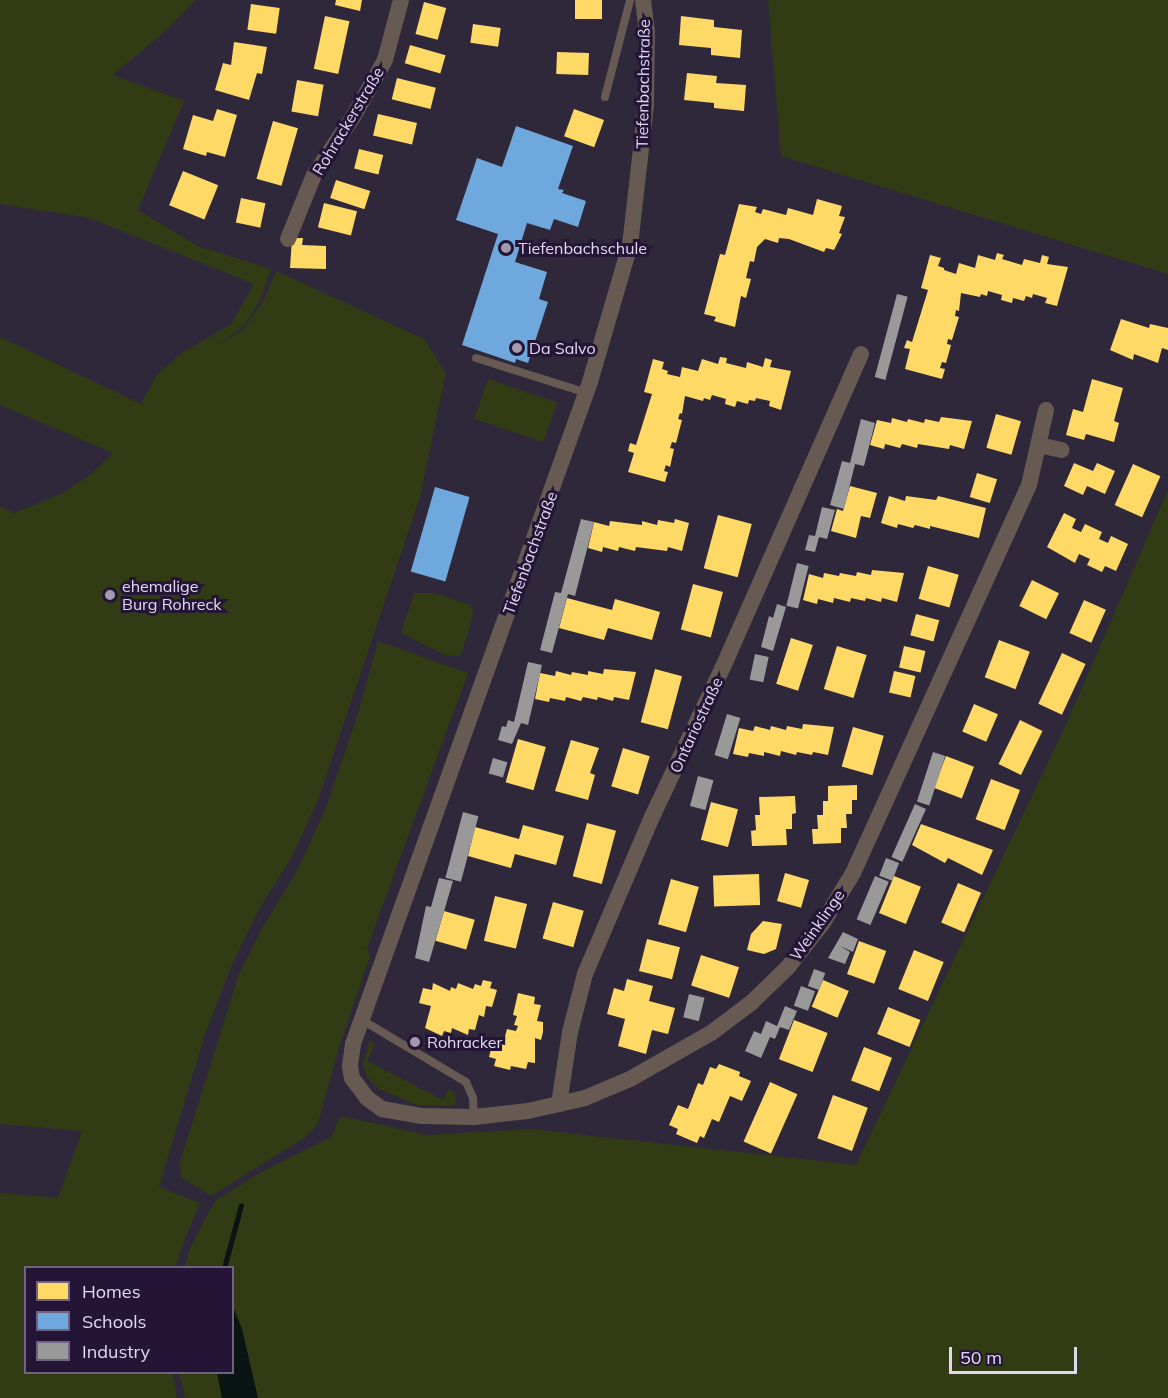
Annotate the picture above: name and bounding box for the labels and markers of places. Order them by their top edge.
place label: Tiefenbachschule [518,238,647,258]
marker: Tiefenbachschule [499,241,513,255]
place label: Da Salvo [529,338,596,358]
marker: Da Salvo [510,341,524,355]
place label: ehemalige Burg Rohreck [122,576,222,614]
marker: ehemalige Burg Rohreck [103,588,117,602]
place label: Rohracker [427,1032,502,1052]
marker: Rohracker [408,1035,422,1049]

